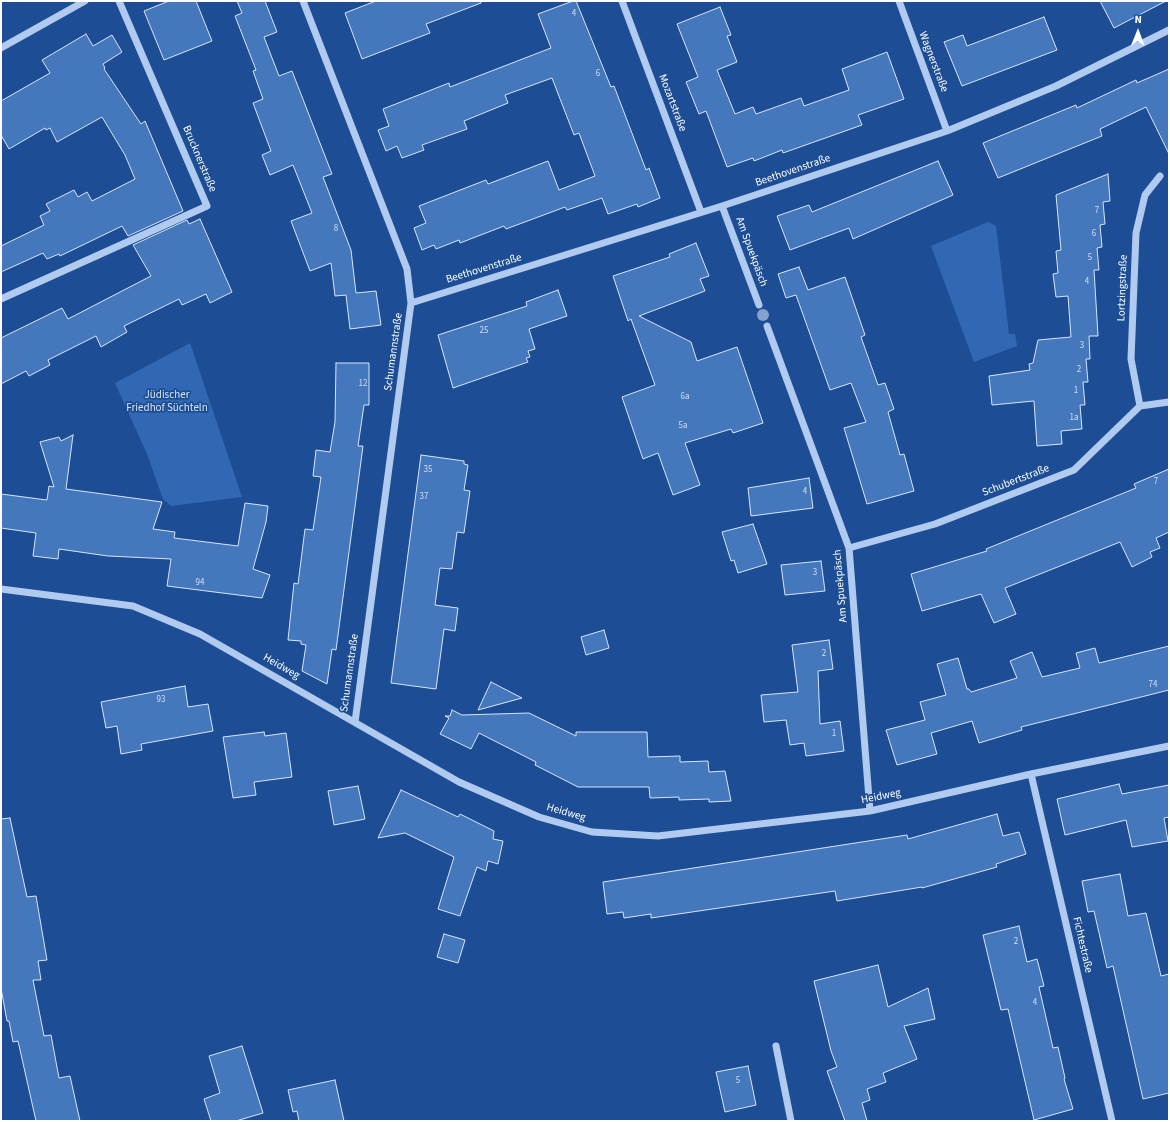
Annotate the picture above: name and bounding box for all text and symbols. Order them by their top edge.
house number: 4 [572,9,576,19]
north arrow [1118,12,1158,52]
text: N [1134,12,1142,27]
street label: Wagnerstraße [915,30,951,94]
house number: 6 [596,69,600,79]
street label: Mozartstraße [655,72,689,134]
street label: Brucknerstraße [179,124,219,194]
street label: Beethovenstraße [754,152,832,190]
house number: 7 [1095,206,1099,216]
street label: Am Spuekpäsch [732,215,770,289]
house number: 8 [334,224,338,234]
house number: 6 [1092,229,1096,239]
street label: Beethovenstraße [445,251,523,287]
house number: 5 [1088,253,1092,263]
street label: Lortzingstraße [1115,254,1131,322]
house number: 4 [1085,277,1089,287]
street label: Schumannstraße [382,312,406,392]
house number: 25 [480,326,488,336]
house number: 3 [1080,341,1084,351]
house number: 2 [1077,365,1081,375]
house number: 12 [359,379,367,389]
house number: 1 [1074,386,1078,396]
park label: Jüdischer Friedhof Süchteln [126,389,208,415]
house number: 6a [680,392,690,402]
house number: 1a [1069,413,1079,423]
house number: 5a [678,421,688,431]
street label: Schubertstraße [981,462,1051,500]
house number: 35 [424,465,432,475]
house number: 7 [1154,477,1158,487]
house number: 4 [803,487,807,497]
house number: 37 [420,492,428,502]
street label: Am Spuekpäsch [831,549,851,623]
house number: 3 [813,568,817,578]
house number: 94 [196,578,204,588]
street label: Schumannstraße [338,633,362,713]
house number: 2 [822,649,826,659]
street label: Heidweg [260,651,302,683]
house number: 74 [1149,680,1157,690]
house number: 93 [157,695,165,705]
house number: 1 [832,729,836,739]
street label: Heidweg [860,787,902,807]
street label: Heidweg [545,801,587,825]
street label: Fichtestraße [1069,916,1095,974]
house number: 2 [1014,937,1018,947]
house number: 4 [1033,998,1037,1008]
house number: 5 [736,1076,740,1086]

